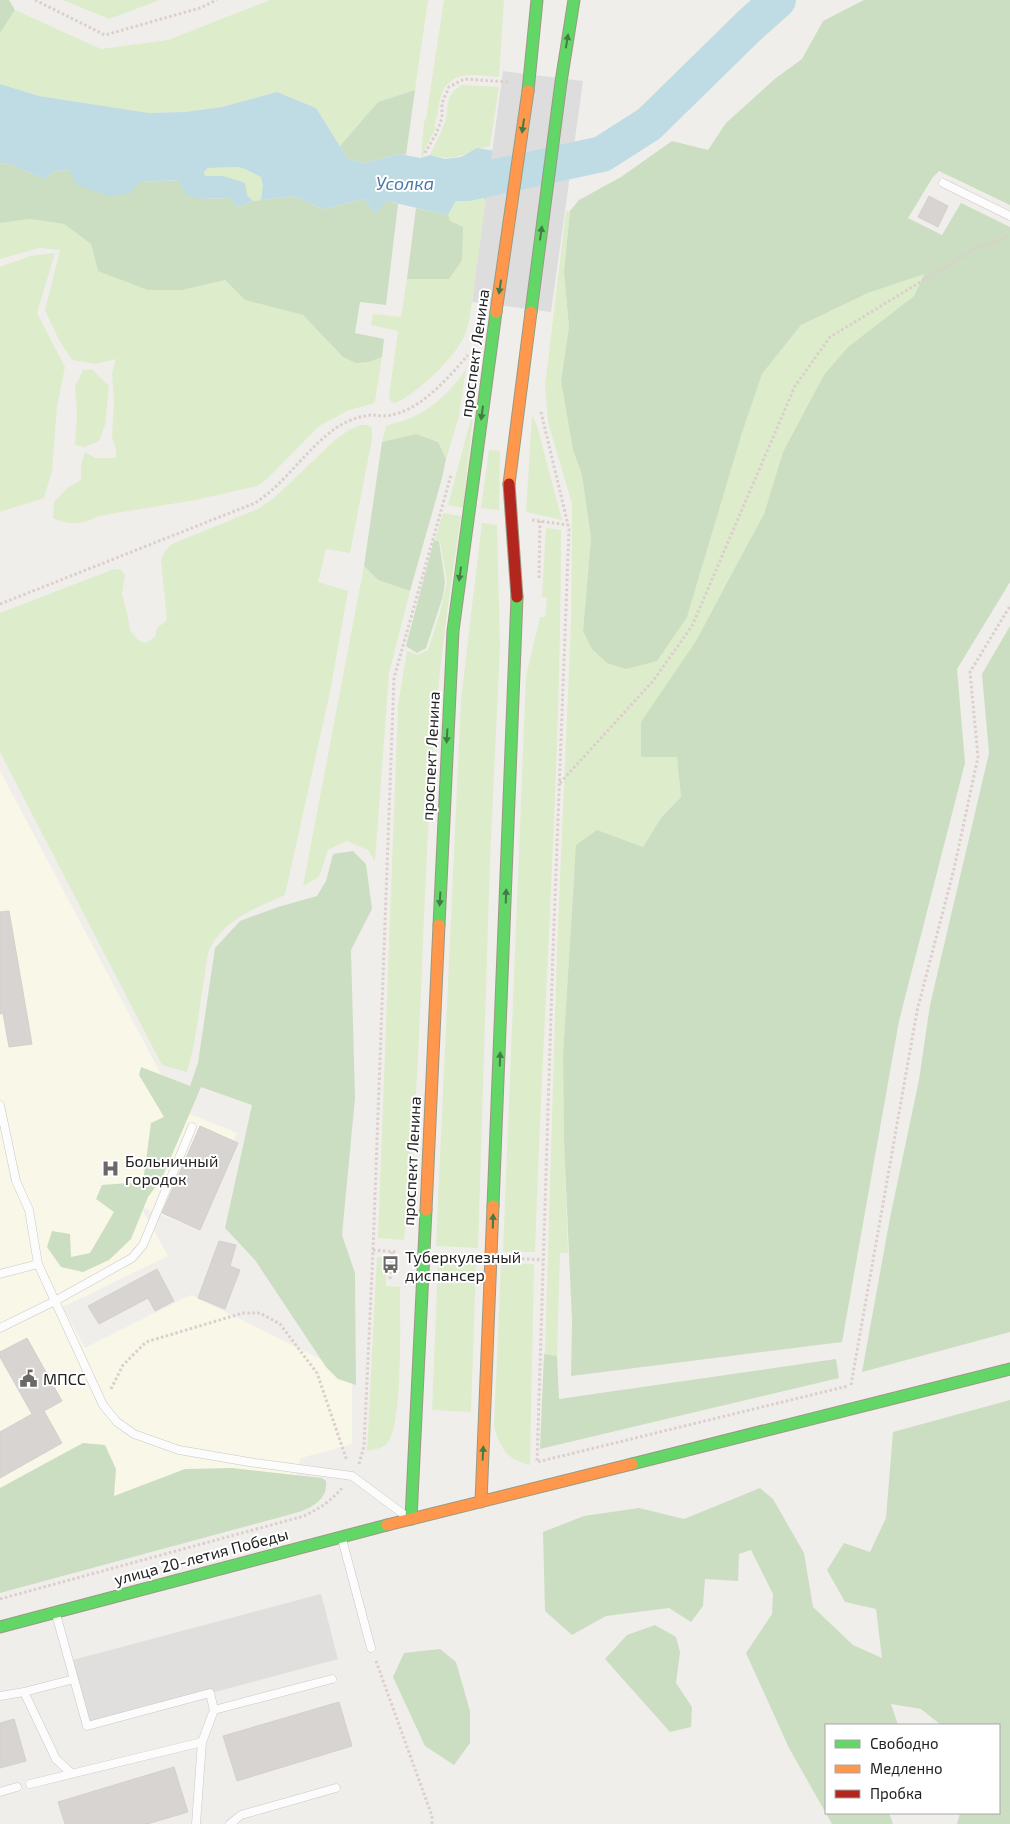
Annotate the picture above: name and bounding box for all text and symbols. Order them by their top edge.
one-way arrow [564,33,572,49]
one-way arrow [519,118,527,134]
water label: Усолка [376,172,434,194]
one-way arrow [537,224,545,240]
one-way arrow [495,279,503,295]
street label: проспект Ленина [456,288,492,418]
one-way arrow [478,406,486,422]
one-way arrow [456,567,464,583]
street label: проспект Ленина [417,691,443,821]
one-way arrow [443,729,451,745]
one-way arrow [502,888,510,904]
one-way arrow [435,891,443,907]
one-way arrow [496,1050,504,1066]
street label: проспект Ленина [398,1096,424,1226]
place label: Больничный городок [125,1151,218,1188]
hospital icon: Больничный городок [101,1159,121,1179]
one-way arrow [489,1213,497,1229]
place label: Туберкулезный диспансер [405,1247,521,1284]
bus stop icon: Туберкулезный диспансер [381,1255,401,1275]
public building icon: МПСС [19,1368,39,1388]
place label: МПСС [43,1369,86,1388]
one-way arrow [480,1445,488,1461]
street label: улица 20-летия Победы [112,1524,290,1589]
legend [825,1724,1000,1814]
text: Свободно [870,1734,939,1752]
text: Медленно [870,1759,943,1777]
text: Пробка [870,1784,922,1802]

